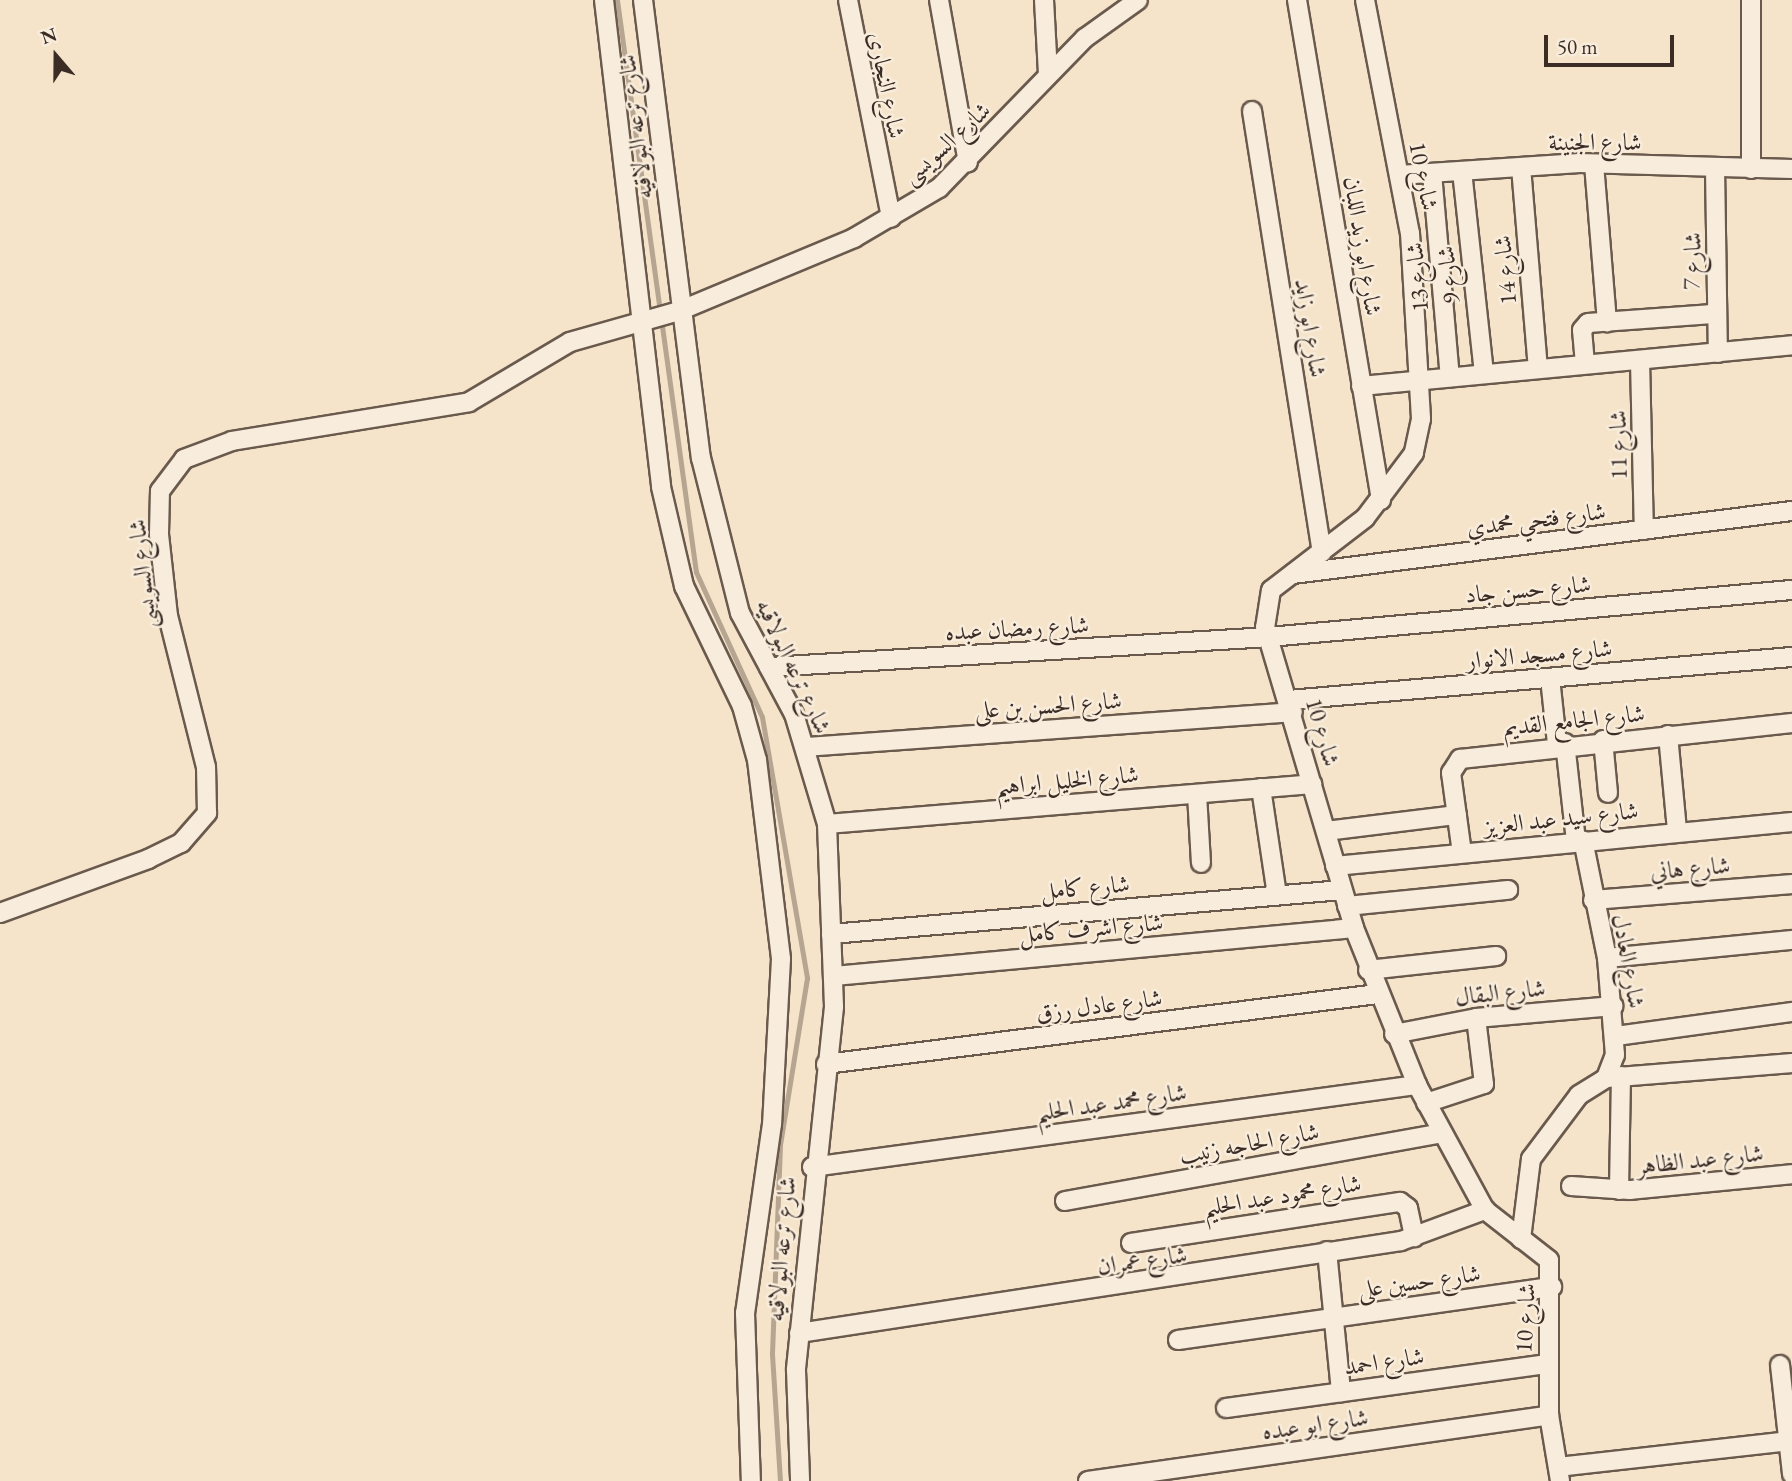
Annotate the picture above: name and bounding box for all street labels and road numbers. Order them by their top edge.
street label: شارع النجارى [863,29,911,141]
street label: شارع ترعه البولاقيه [612,53,658,201]
street label: شارع السويسى [896,96,996,190]
street label: شارع الجنينة [1548,128,1642,156]
street label: شارع 10 [1403,139,1445,213]
street label: شارع ابو زيد اللبان [1338,174,1388,318]
street label: شارع 7 [1677,232,1707,290]
street label: شارع 14 [1488,234,1522,306]
street label: شارع 13 [1400,241,1434,313]
street label: شارع 9 [1431,245,1465,305]
street label: شارع ابو زايد [1289,277,1333,379]
street label: شارع 11 [1603,410,1633,480]
street label: شارع فتحي محمدي [1465,496,1607,542]
street label: شارع السويسى [122,518,162,630]
street label: شارع حسن جاد [1464,569,1592,609]
street label: شارع ترعه البولاقيه [750,594,838,738]
street label: شارع رمضان عبده [944,610,1090,646]
street label: شارع مسجد الانوار [1465,633,1613,675]
street label: شارع الحسن بن على [973,685,1123,725]
street label: شارع 10 [1300,695,1346,769]
street label: شارع الجامع القديم [1502,698,1646,742]
street label: شارع الخليل ابراهيم [994,759,1140,801]
street label: شارع سيد عبد العزيز [1482,796,1640,840]
street label: شارع هاني [1649,850,1731,886]
street label: شارع كامل [1039,869,1131,905]
street label: شارع اشرف كامل [1018,907,1164,949]
street label: شارع العادل [1607,912,1651,1010]
street label: شارع البقال [1453,973,1547,1011]
street label: شارع عادل رزق [1034,983,1164,1027]
street label: شارع محمد عبد الحليم [1034,1077,1188,1127]
street label: شارع الحاجه زنيب [1177,1117,1321,1169]
street label: شارع عبد الظاهر [1635,1138,1765,1180]
street label: شارع محمود عبد الحليم [1201,1168,1363,1222]
street label: شارع ترعه البولاقيه [760,1175,802,1323]
street label: شارع عمران [1095,1239,1189,1281]
street label: شارع حسين على [1356,1258,1482,1304]
street label: شارع 10 [1509,1283,1541,1353]
street label: شارع احمد [1342,1341,1426,1381]
street label: شارع ابو عبده [1260,1402,1370,1446]

